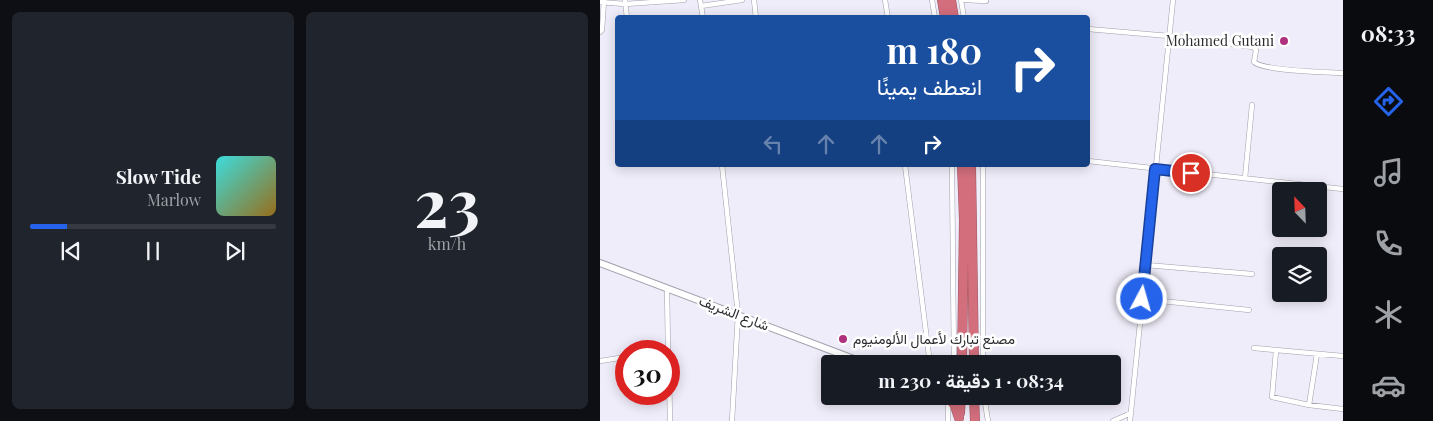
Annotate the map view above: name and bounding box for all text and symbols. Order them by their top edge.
text: 08:33 [1361,18,1415,48]
text: 180 m [887,26,982,73]
place label: Mohamed Gutani [1166,31,1274,50]
icon: right [1000,35,1065,100]
marker: Mohamed Gutani [1278,35,1290,47]
text: انعطف يمينًا [877,71,982,101]
icon: directions [1371,84,1406,119]
icon: left [759,130,787,158]
icon: ahead [812,130,840,158]
icon: ahead [865,130,893,158]
icon: right [918,130,946,158]
pin [1170,152,1212,194]
icon: music [1371,155,1406,190]
text: 23 [414,157,480,243]
icon: arrive [1177,159,1205,187]
text: Slow Tide [116,163,201,189]
north arrow [1272,182,1328,238]
map controls [1272,182,1327,302]
text: Marlow [147,189,201,210]
icon: phone [1371,226,1406,261]
text: km/h [428,233,466,254]
icon: previous [57,237,85,265]
icon: pause [139,237,167,265]
icon: next [221,237,249,265]
button: layers [1272,247,1327,302]
position arrow [1115,272,1167,324]
street label: شارع الشريف [696,290,772,336]
icon: climate [1371,297,1406,332]
place label: مصنع تبارك لأعمال الألومنيوم [853,329,1015,350]
marker: مصنع تبارك لأعمال الألومنيوم [837,333,849,345]
speed limit sign: 30 [615,340,680,405]
text: 08:34 · 1 دقيقة · 230 m [878,367,1064,393]
icon: car [1371,368,1406,403]

